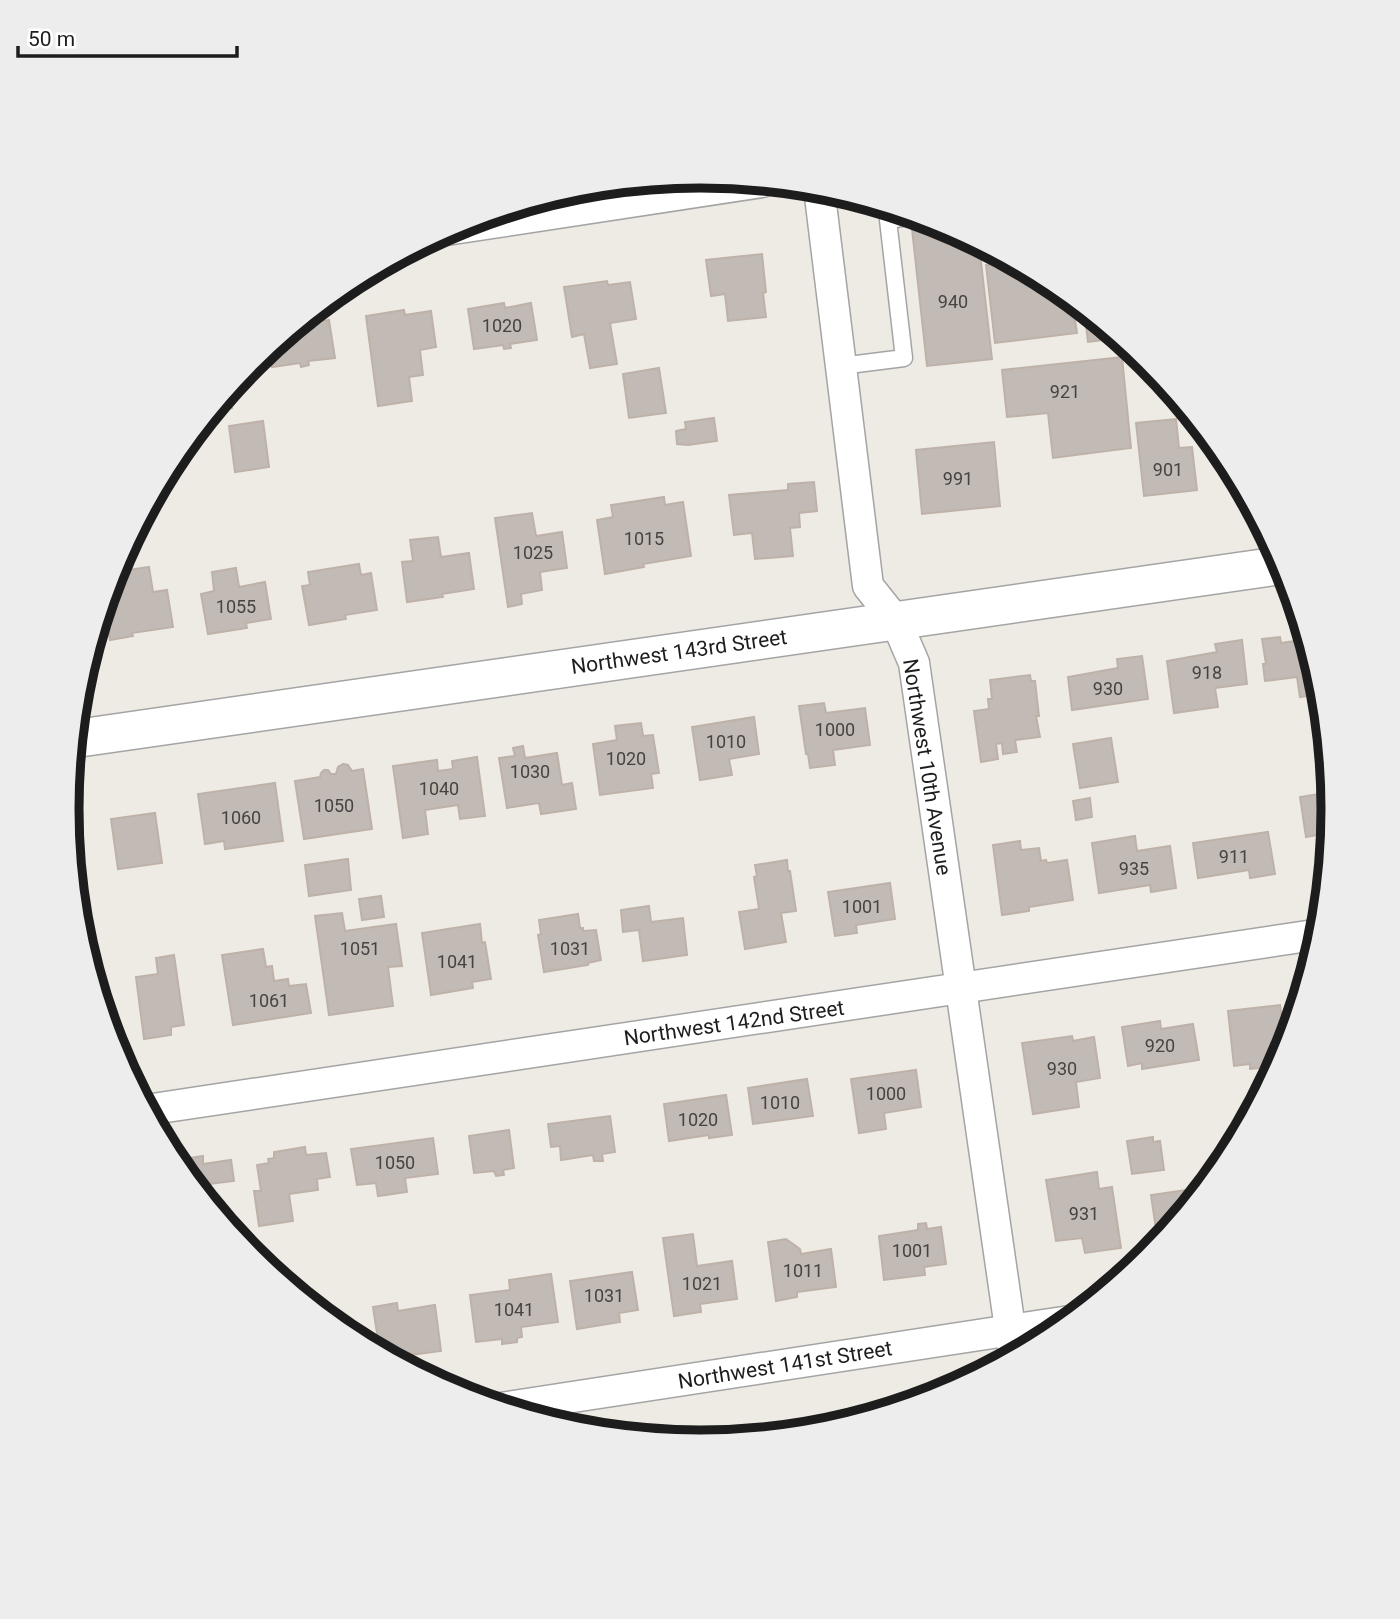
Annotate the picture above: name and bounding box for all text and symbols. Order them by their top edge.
scale bar [18,14,236,58]
text: 50 m [28,27,75,51]
house number: 940 [938,291,968,312]
house number: 1020 [482,315,522,336]
house number: 921 [1050,381,1080,402]
house number: 901 [1153,459,1183,480]
house number: 991 [943,468,973,489]
house number: 1015 [624,528,664,549]
house number: 1025 [513,542,553,563]
house number: 1055 [216,596,256,617]
street label: Northwest 143rd Street [570,625,789,679]
street label: Northwest 10th Avenue [898,657,956,877]
house number: 918 [1192,662,1222,683]
house number: 930 [1093,678,1123,699]
house number: 1000 [815,719,855,740]
house number: 1010 [706,731,746,752]
house number: 1020 [606,748,646,769]
house number: 1030 [510,761,550,782]
house number: 1040 [419,778,459,799]
house number: 1050 [314,795,354,816]
house number: 1060 [221,807,261,828]
house number: 911 [1219,846,1249,867]
house number: 935 [1119,858,1149,879]
house number: 1001 [842,896,882,917]
house number: 1051 [340,938,380,959]
house number: 1031 [550,938,590,959]
house number: 1041 [437,951,477,972]
house number: 1061 [249,990,289,1011]
street label: Northwest 142nd Street [622,996,846,1050]
house number: 920 [1145,1035,1175,1056]
house number: 930 [1047,1058,1077,1079]
house number: 1000 [866,1083,906,1104]
house number: 1010 [760,1092,800,1113]
house number: 1020 [678,1109,718,1130]
house number: 1050 [375,1152,415,1173]
house number: 931 [1069,1203,1099,1224]
house number: 1001 [892,1240,932,1261]
house number: 1011 [783,1260,823,1281]
house number: 1021 [682,1273,722,1294]
house number: 1031 [584,1285,624,1306]
house number: 1041 [494,1299,534,1320]
street label: Northwest 141st Street [676,1336,894,1394]

